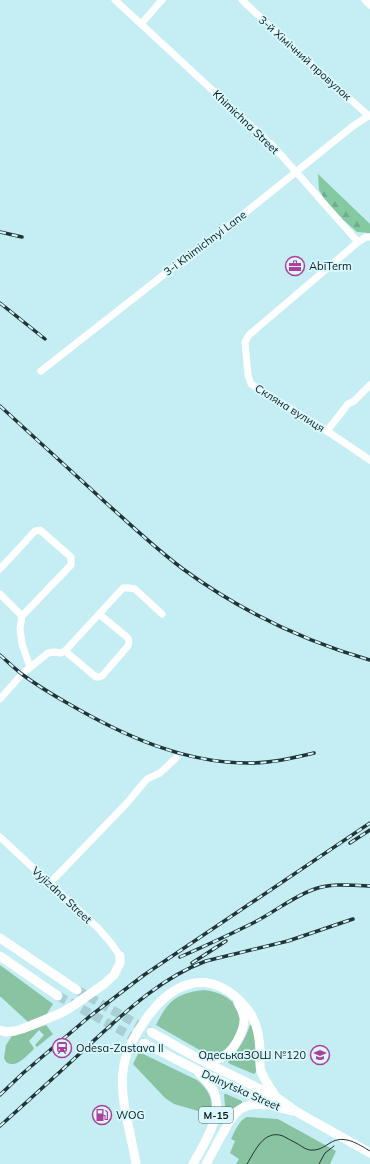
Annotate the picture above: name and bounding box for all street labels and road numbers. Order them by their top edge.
street label: 3-й Хімічний провулок [256,13,354,103]
street label: Khimichna Street [210,87,282,157]
street label: 3-i Khimichnyi Lane [161,207,249,279]
street label: Скляна вулиця [253,381,327,435]
street label: Vyjizdna Street [29,864,95,926]
street label: Dalnytska Street [200,1066,283,1114]
road number: М-15 [199,1107,233,1123]

